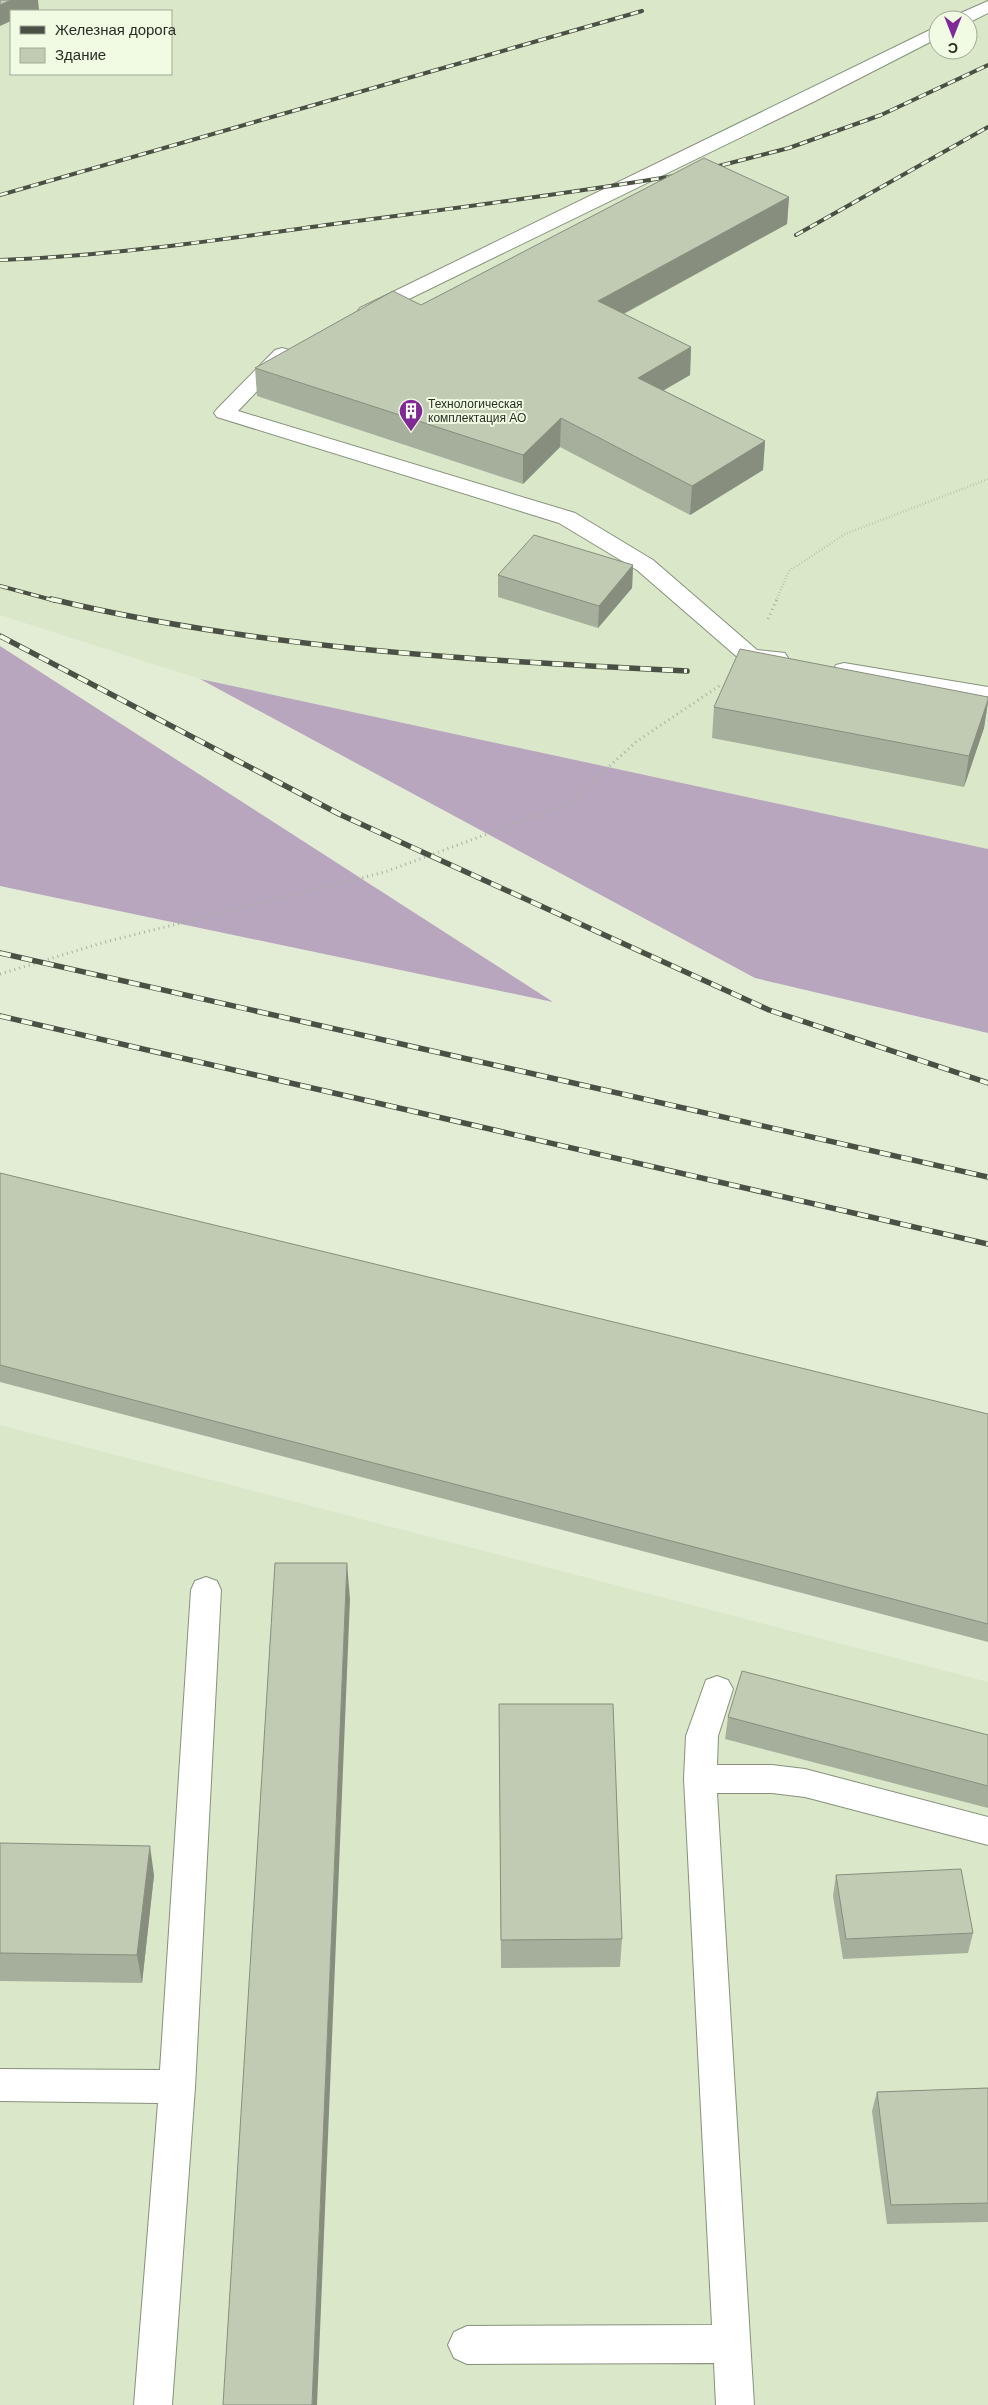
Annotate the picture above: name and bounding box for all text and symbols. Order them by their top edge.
legend [10,10,172,75]
north arrow [928,10,978,60]
text: Железная дорога [55,20,177,40]
text: С [948,39,958,57]
text: Здание [55,45,106,65]
place label: Технологическая комплектация АО [428,396,526,426]
building icon: Технологическая комплектация АО [398,398,424,432]

